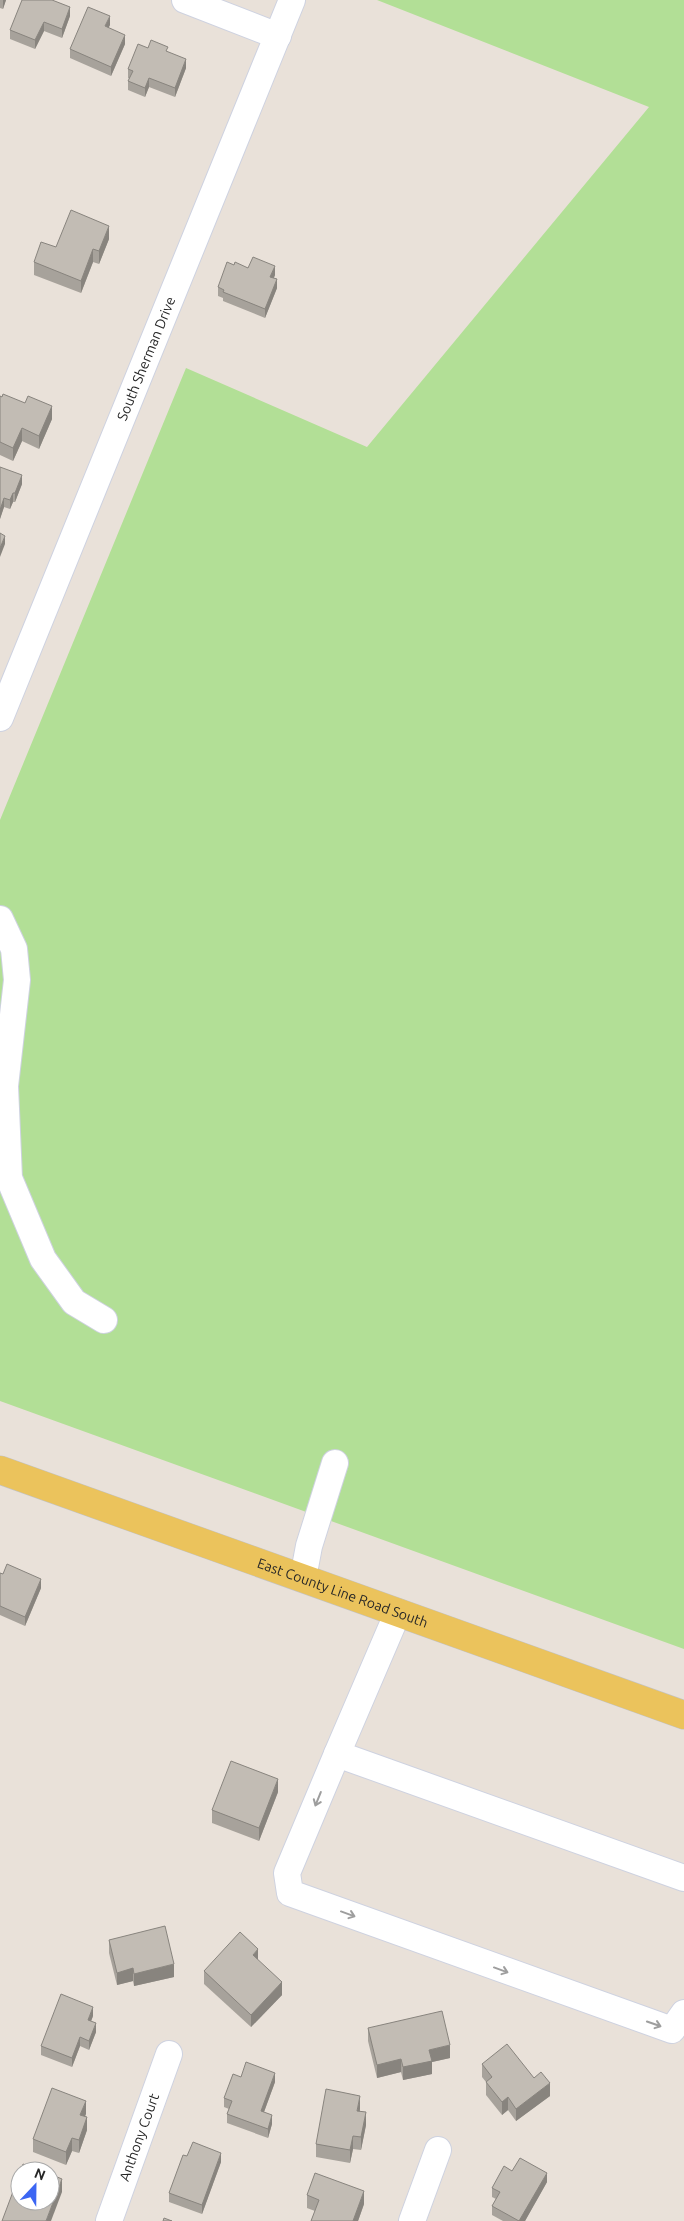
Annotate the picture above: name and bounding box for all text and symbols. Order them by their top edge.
street label: South Sherman Drive [114,294,179,423]
street label: East County Line Road South [255,1555,430,1631]
one-way arrow [313,1791,322,1806]
one-way arrow [340,1910,355,1919]
one-way arrow [493,1966,508,1975]
one-way arrow [646,2020,661,2029]
street label: Anthony Court [116,2091,162,2183]
north arrow [10,2161,60,2211]
text: N [32,2165,48,2183]

